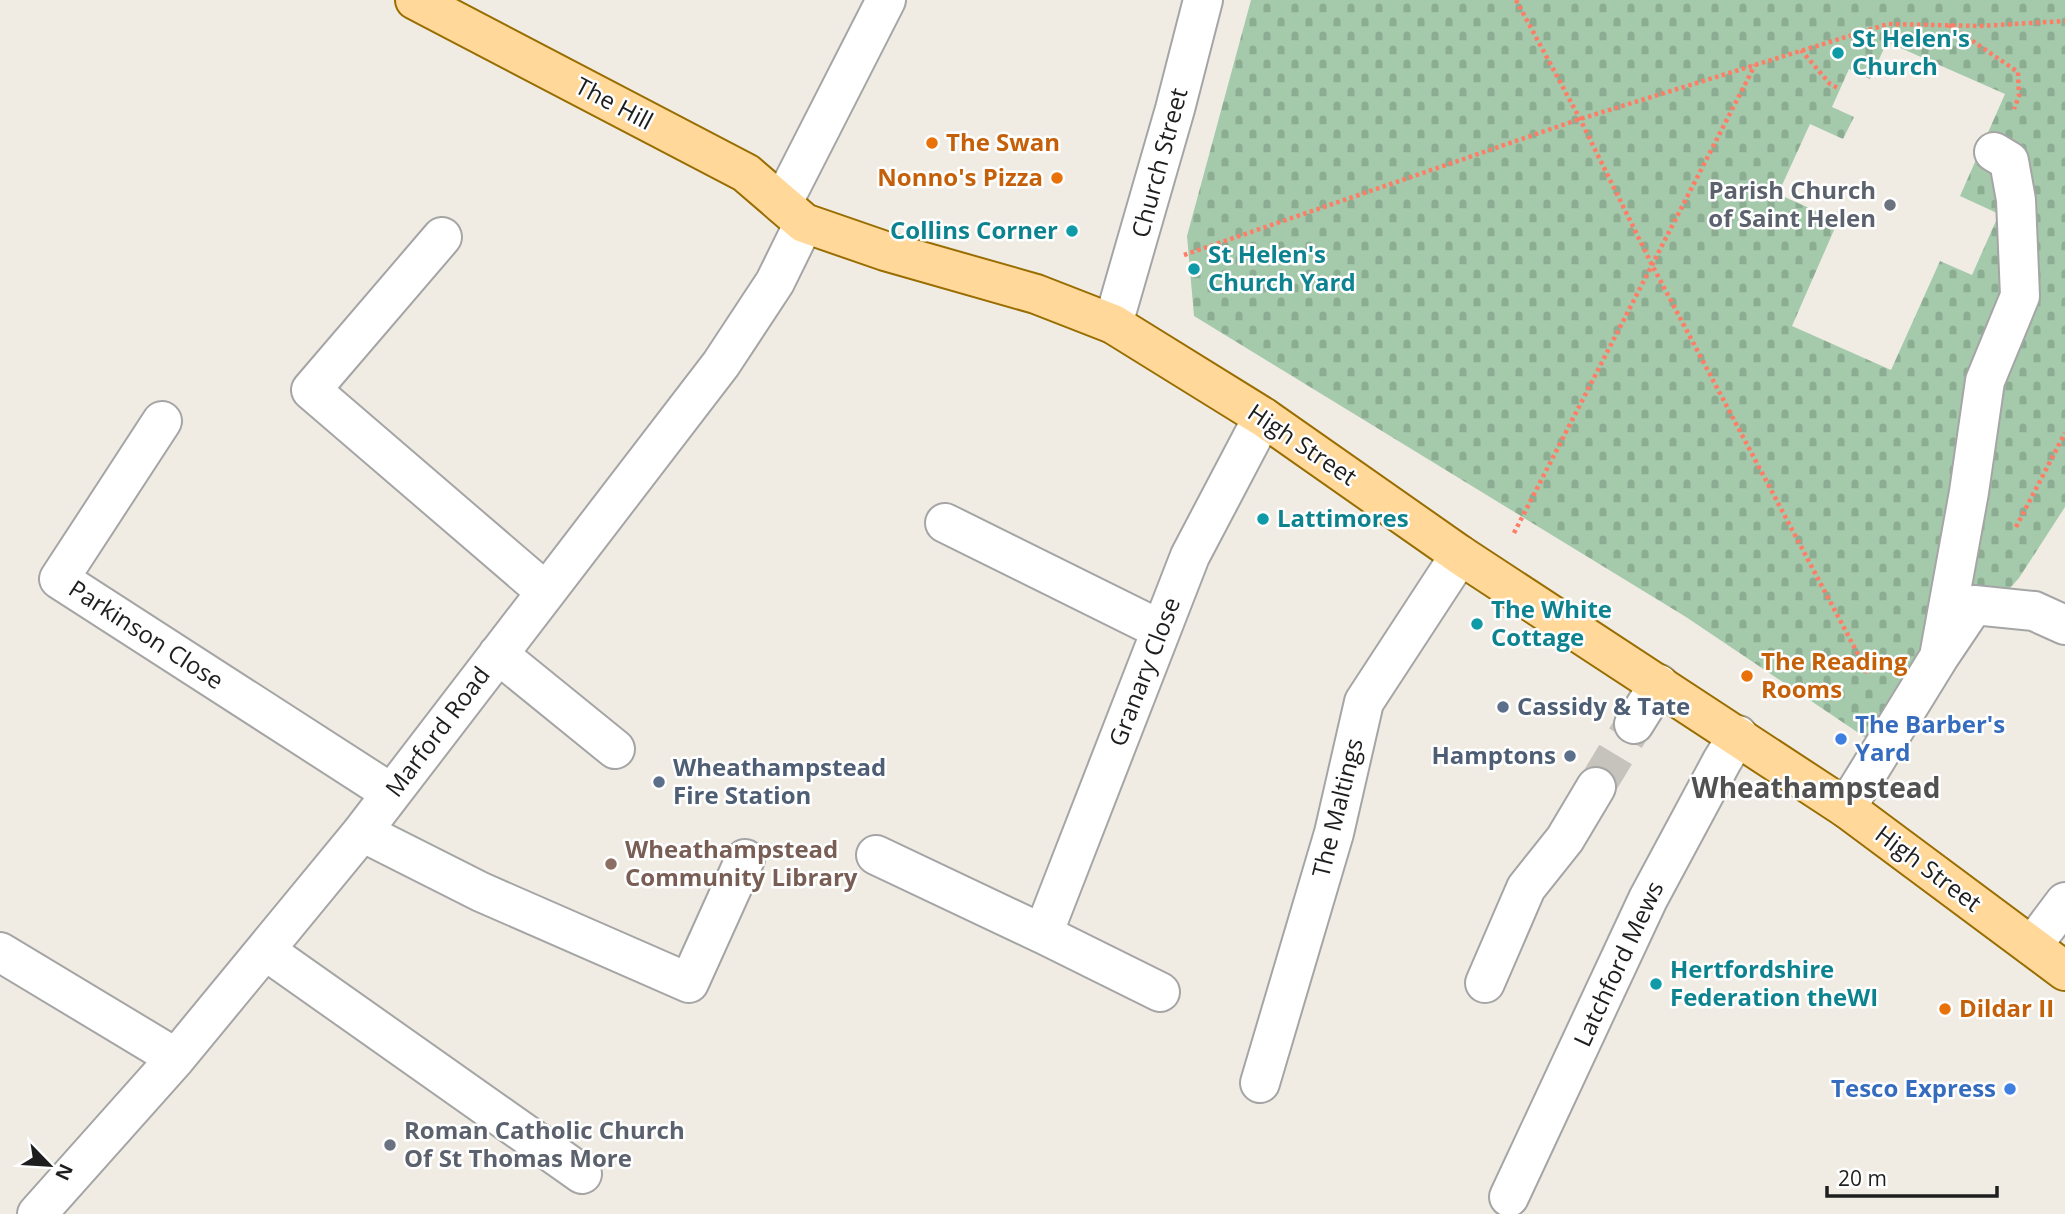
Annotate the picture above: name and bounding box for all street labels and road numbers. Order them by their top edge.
street label: The Hill [570,68,659,137]
street label: Church Street [1123,84,1194,241]
street label: High Street [1242,395,1364,492]
street label: Parkinson Close [63,571,231,696]
street label: Granary Close [1100,592,1187,751]
street label: Marford Road [377,659,497,803]
street label: The Maltings [1303,735,1370,881]
street label: High Street [1869,817,1989,919]
street label: Latchford Mews [1565,875,1670,1051]

